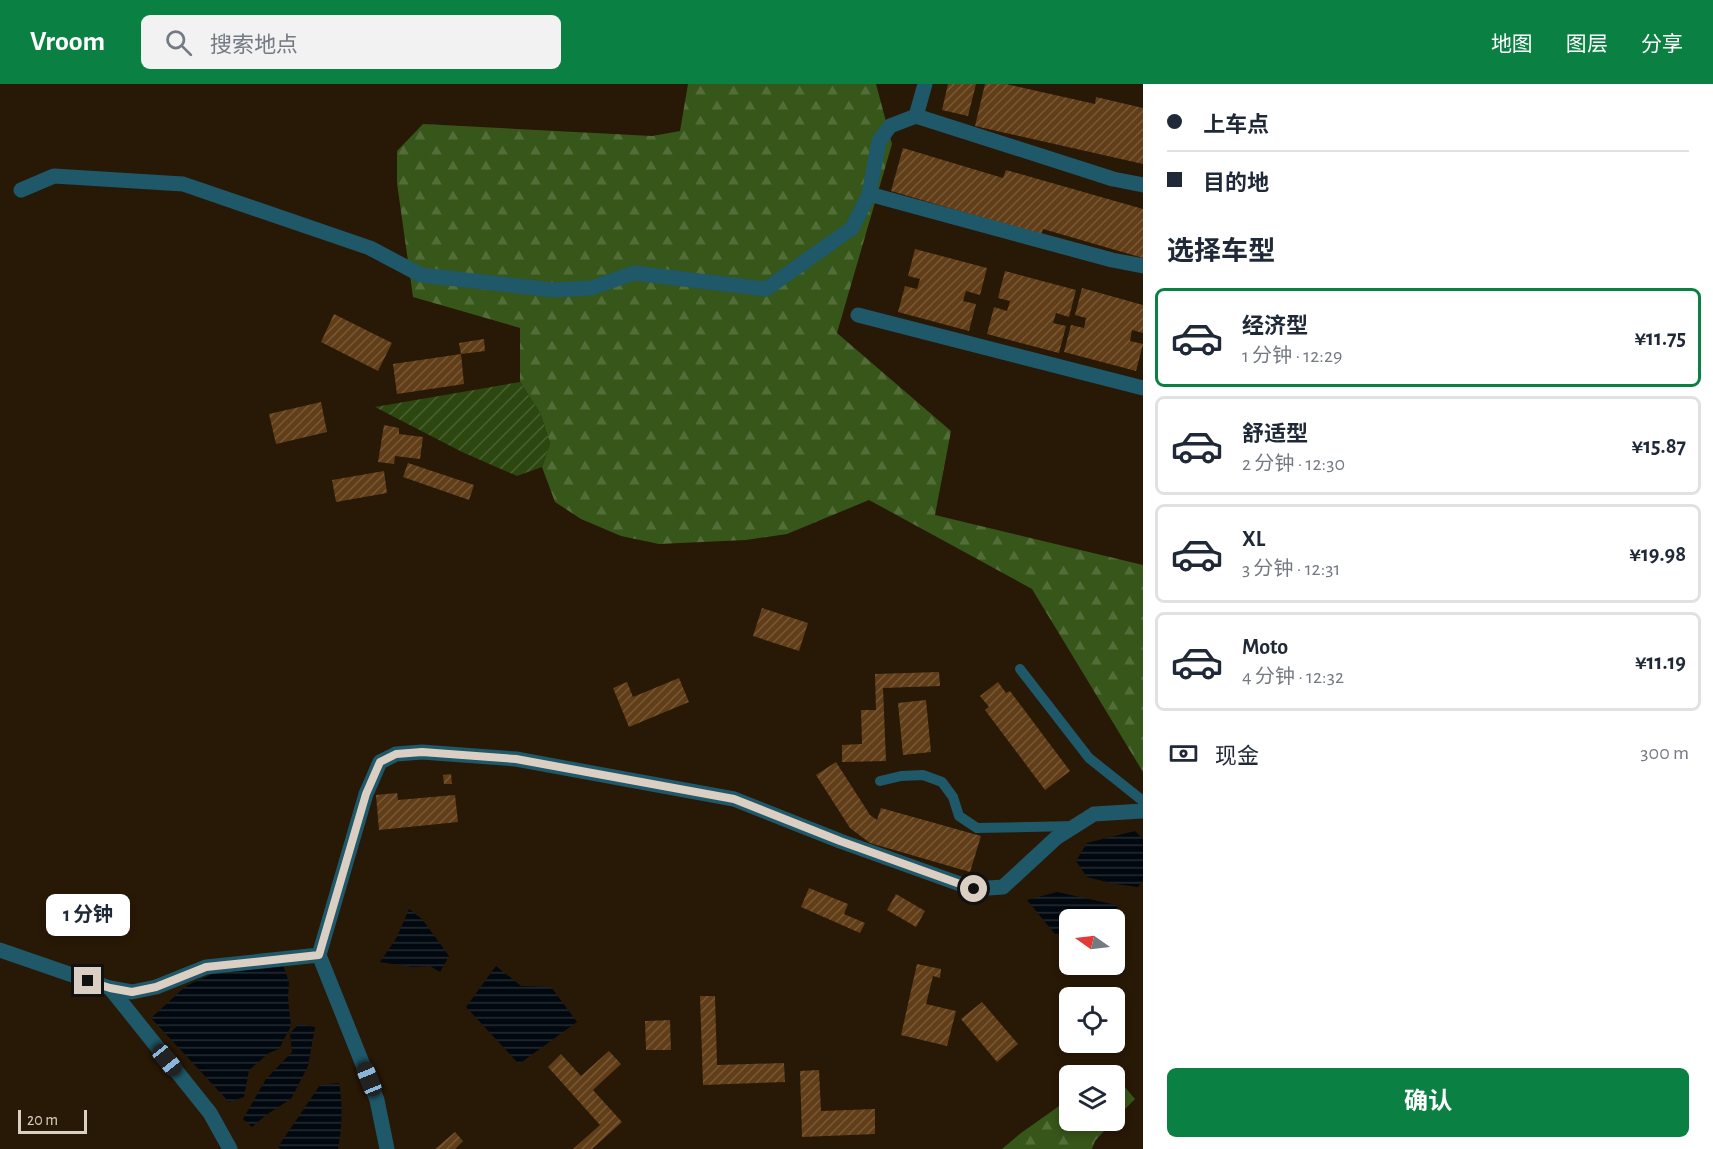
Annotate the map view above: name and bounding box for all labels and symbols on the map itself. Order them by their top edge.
route start [960,875,987,902]
callout: 1 分钟 [46,894,130,936]
north arrow [1059,909,1125,975]
route end [74,967,101,994]
car [149,1040,185,1080]
car [354,1059,384,1099]
scale bar [18,1107,87,1134]

